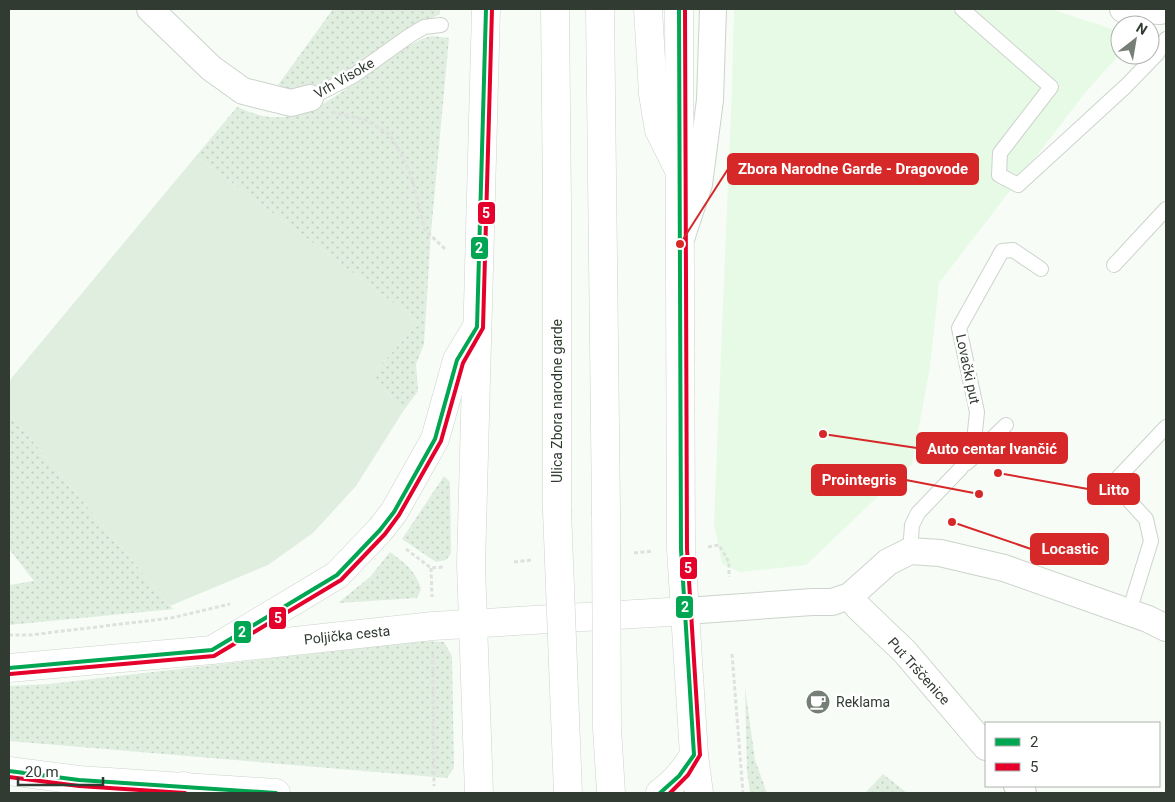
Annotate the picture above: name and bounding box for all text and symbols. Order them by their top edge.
north arrow [1110,15,1160,65]
text: N [1133,19,1150,38]
street label: Vrh Visoke [311,54,377,102]
callout: Zbora Narodne Garde - Dragovode [728,154,978,184]
text: Zbora Narodne Garde - Dragovode [738,160,968,178]
line badge: 5 [477,201,496,225]
text: 5 [482,205,490,221]
line badge: 2 [470,236,489,260]
text: 2 [475,240,483,256]
street label: Ulica Zbora narodne garde [549,319,565,483]
street label: Lovački put [953,333,983,406]
callout: Auto centar Ivančić [917,433,1067,463]
text: Auto centar Ivančić [927,440,1057,458]
callout: Prointegris [812,465,906,495]
text: Prointegris [822,471,897,489]
callout: Litto [1088,474,1139,504]
text: Litto [1099,481,1129,499]
callout: Locastic [1031,534,1108,564]
text: Locastic [1042,540,1099,558]
line badge: 5 [679,556,698,580]
text: 5 [684,560,692,576]
line badge: 2 [675,595,694,619]
text: 2 [681,599,689,615]
line badge: 5 [268,606,287,630]
text: 5 [274,610,282,626]
line badge: 2 [233,620,252,644]
street label: Poljička cesta [303,623,391,647]
text: 2 [238,624,246,640]
street label: Put Trščenice [885,634,953,708]
cafe icon: Reklama [805,689,831,715]
place label: Reklama [836,694,890,710]
legend [985,722,1160,787]
text: 2 [1030,733,1038,751]
scale bar [18,754,102,786]
text: 5 [1030,758,1038,776]
text: 20 m [25,763,59,781]

